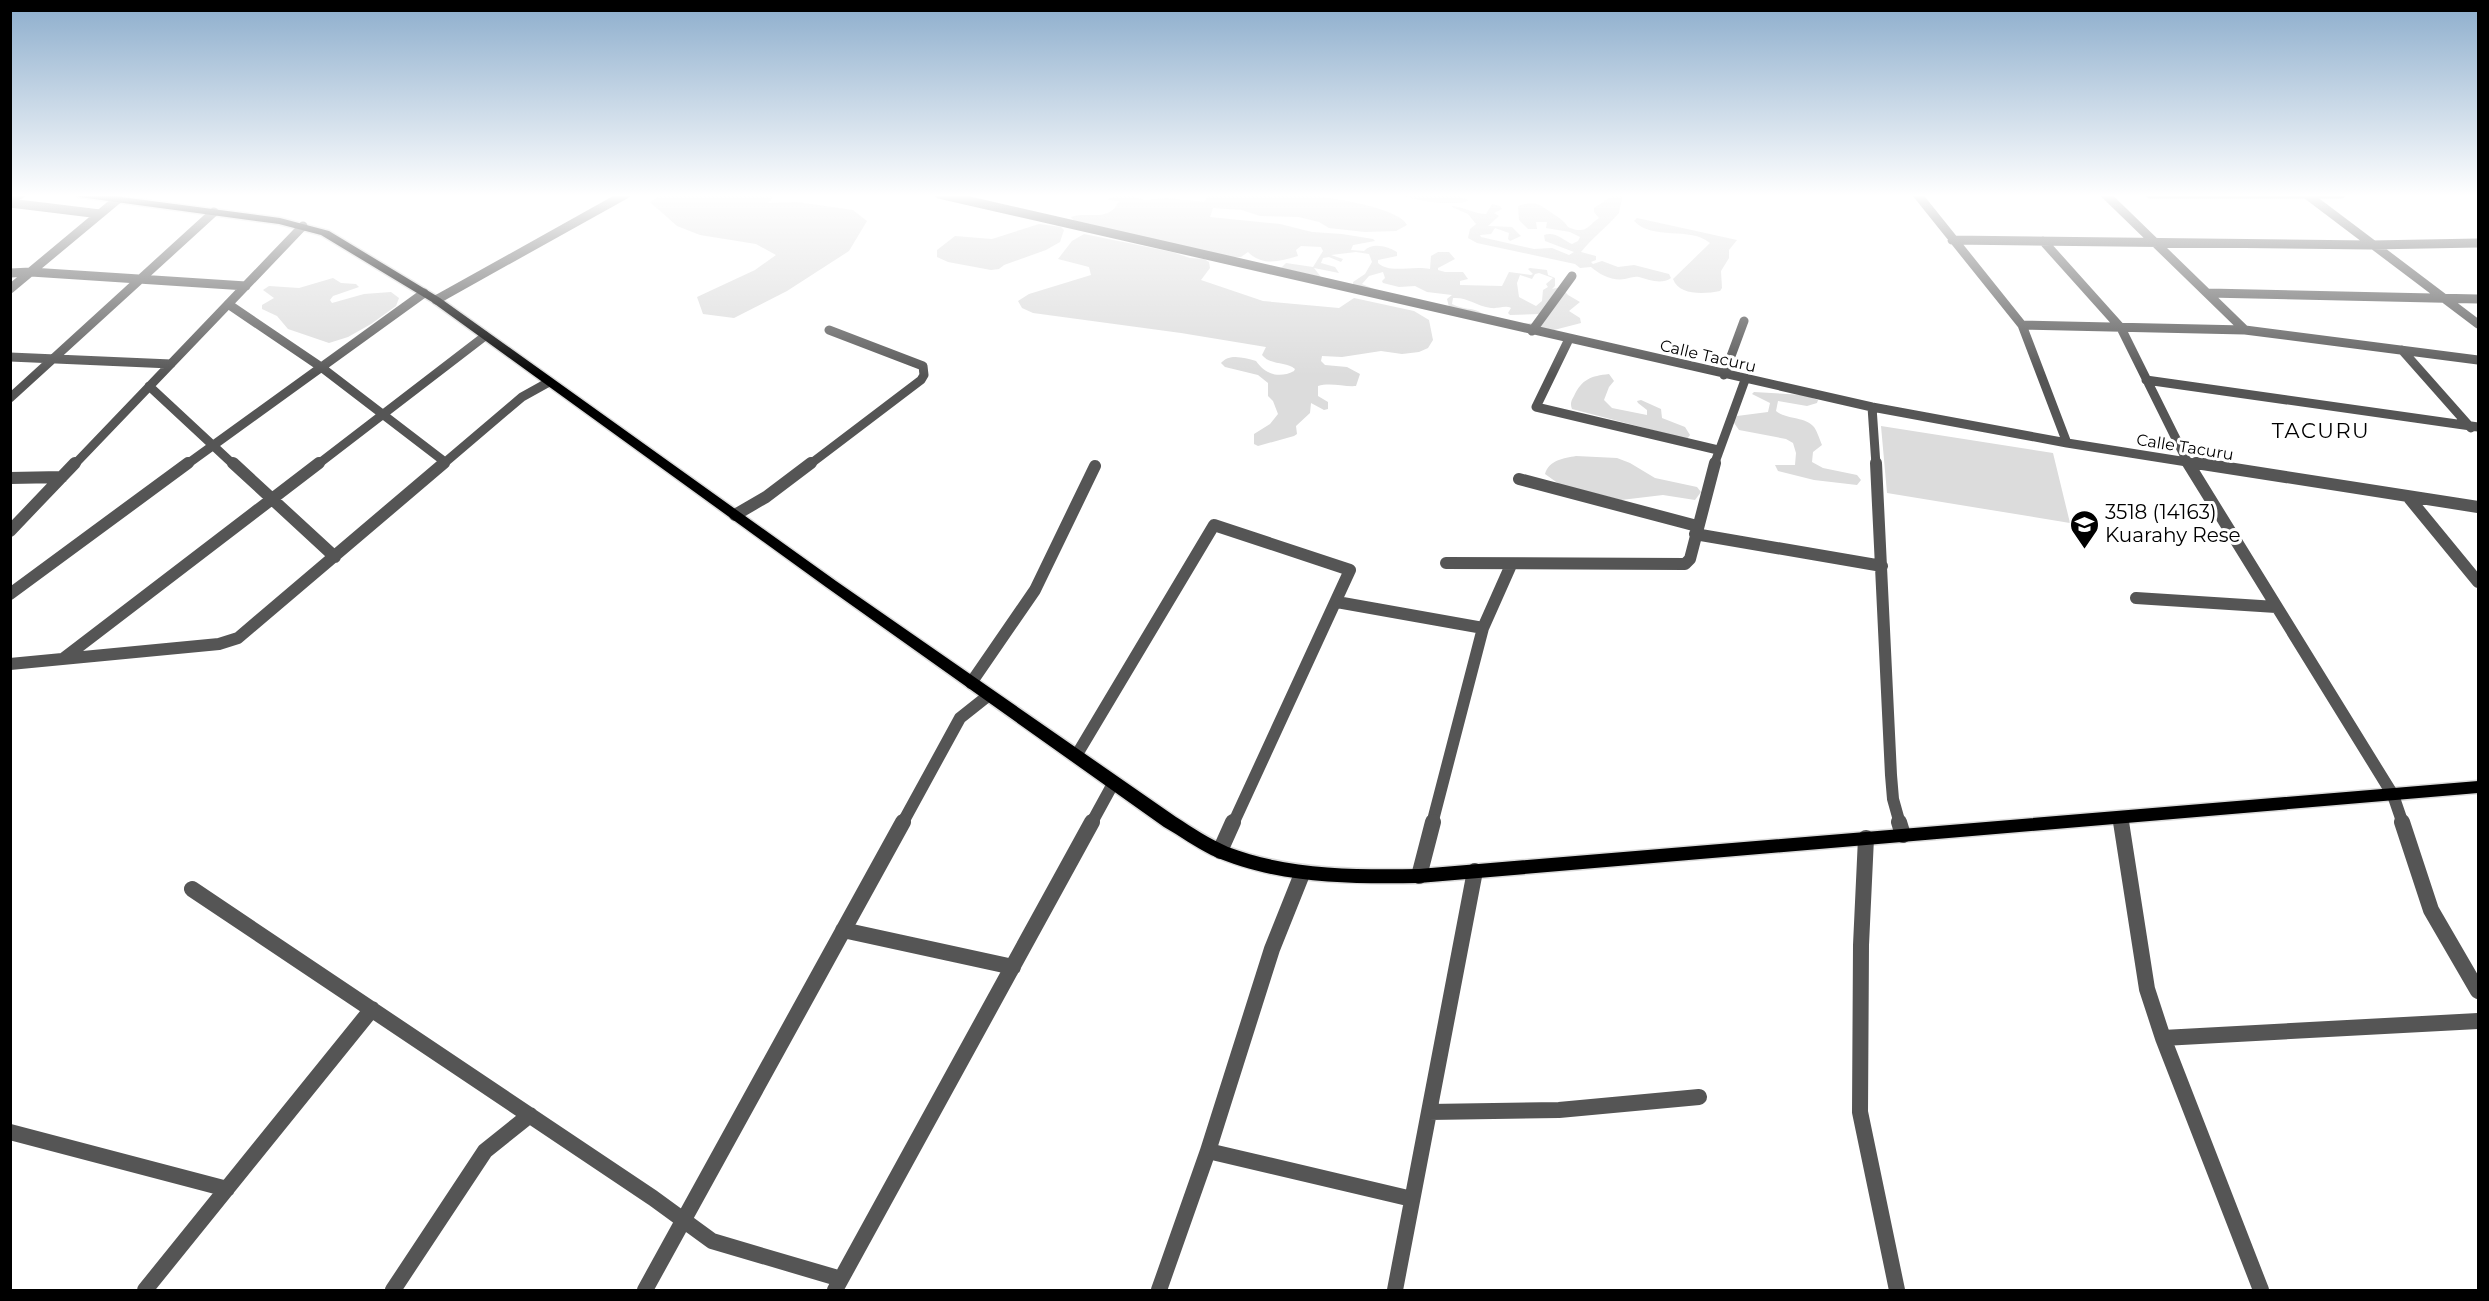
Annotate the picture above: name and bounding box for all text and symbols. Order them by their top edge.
street label: Calle Tacuru [1658,336,1758,376]
district label: TACURU [2272,418,2370,443]
street label: Calle Tacuru [2135,430,2235,464]
place label: 3518 (14163) Kuarahy Rese [2105,500,2241,547]
school or university icon: 3518 (14163) Kuarahy Rese [2068,508,2100,550]

